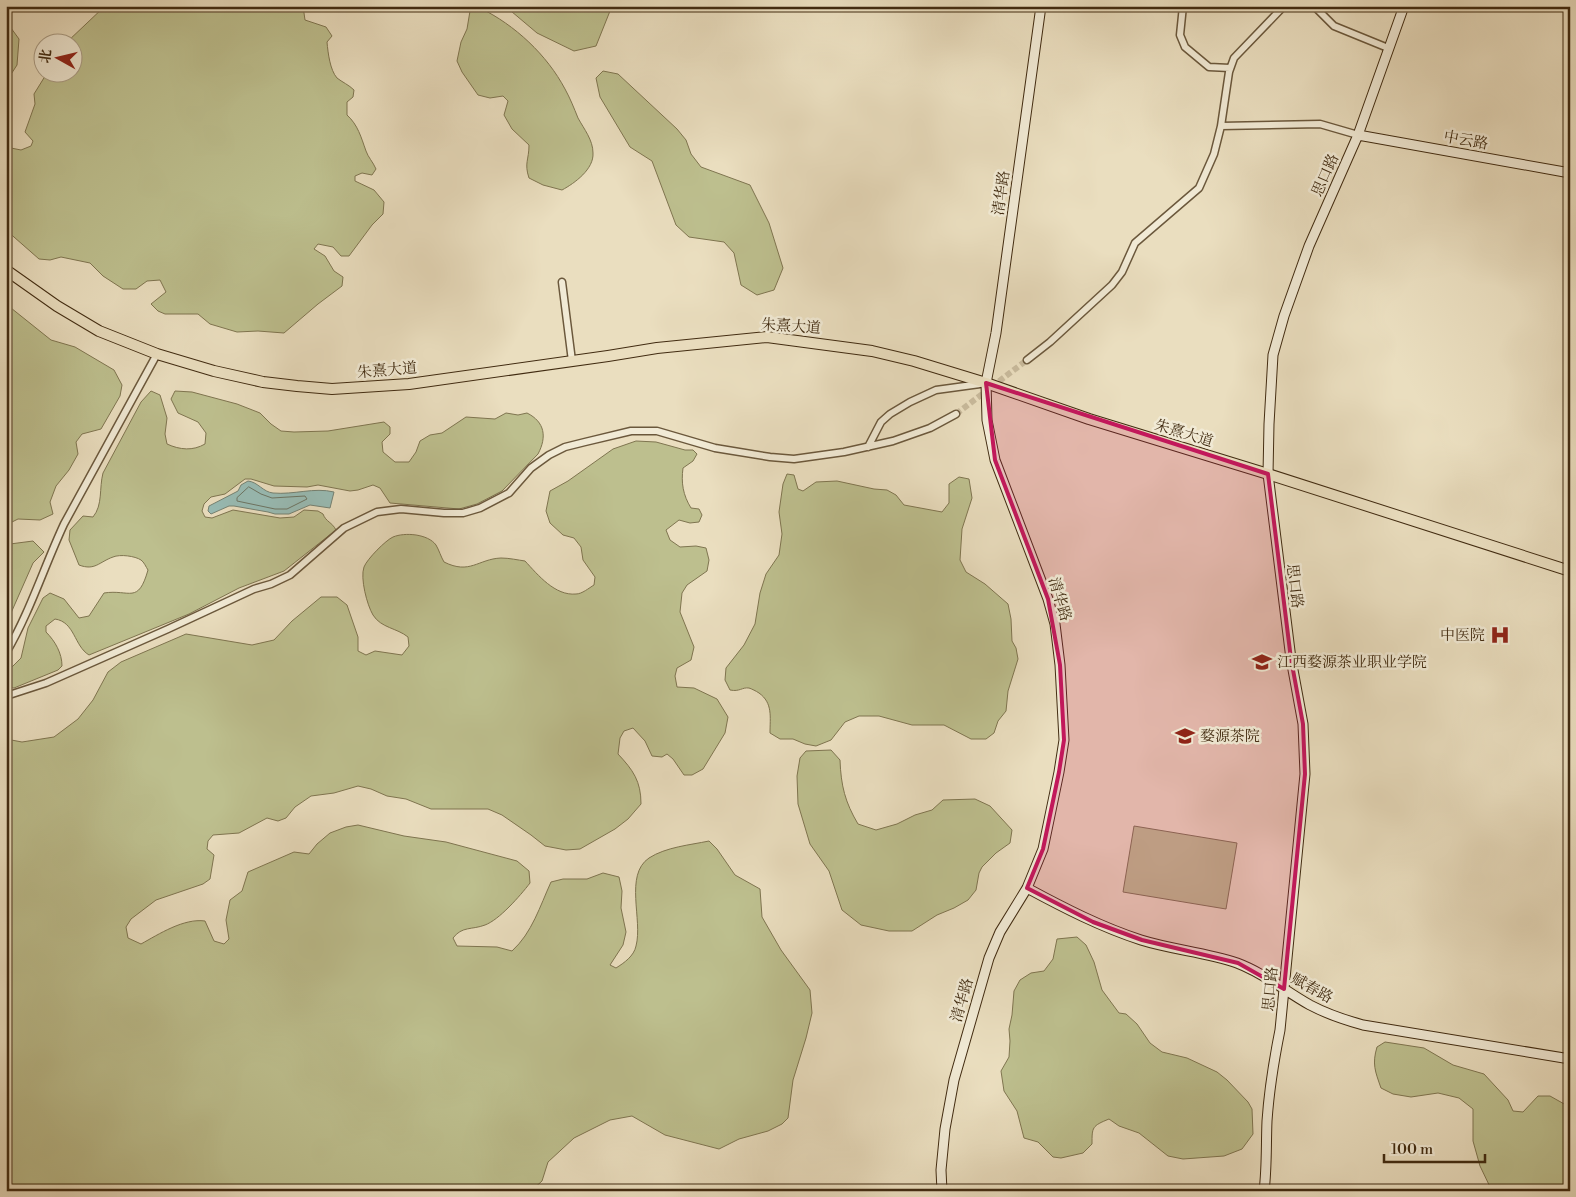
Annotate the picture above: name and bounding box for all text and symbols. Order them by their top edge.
north arrow [32,32,82,82]
text: 北 [36,48,56,65]
street label: 中云路 [1442,127,1490,154]
street label: 思口路 [1308,151,1343,200]
street label: 清华路 [989,169,1014,217]
street label: 朱熹大道 [760,315,822,338]
street label: 朱熹大道 [356,358,418,383]
street label: 朱熹大道 [1152,416,1215,451]
street label: 思口路 [1282,563,1307,610]
street label: 清华路 [1044,575,1075,623]
hospital icon: 中医院 [1489,624,1511,646]
place label: 中医院 [1440,626,1485,645]
school or university icon: 江西婺源茶业职业学院 [1251,651,1273,673]
place label: 江西婺源茶业职业学院 [1277,653,1427,672]
school or university icon: 婺源茶院 [1174,725,1196,747]
place label: 婺源茶院 [1200,727,1260,746]
street label: 思口路 [1259,966,1282,1012]
street label: 赋春路 [1287,969,1336,1008]
street label: 清华路 [947,976,978,1024]
scale bar [1384,1132,1485,1164]
text: 100 m [1391,1140,1433,1159]

